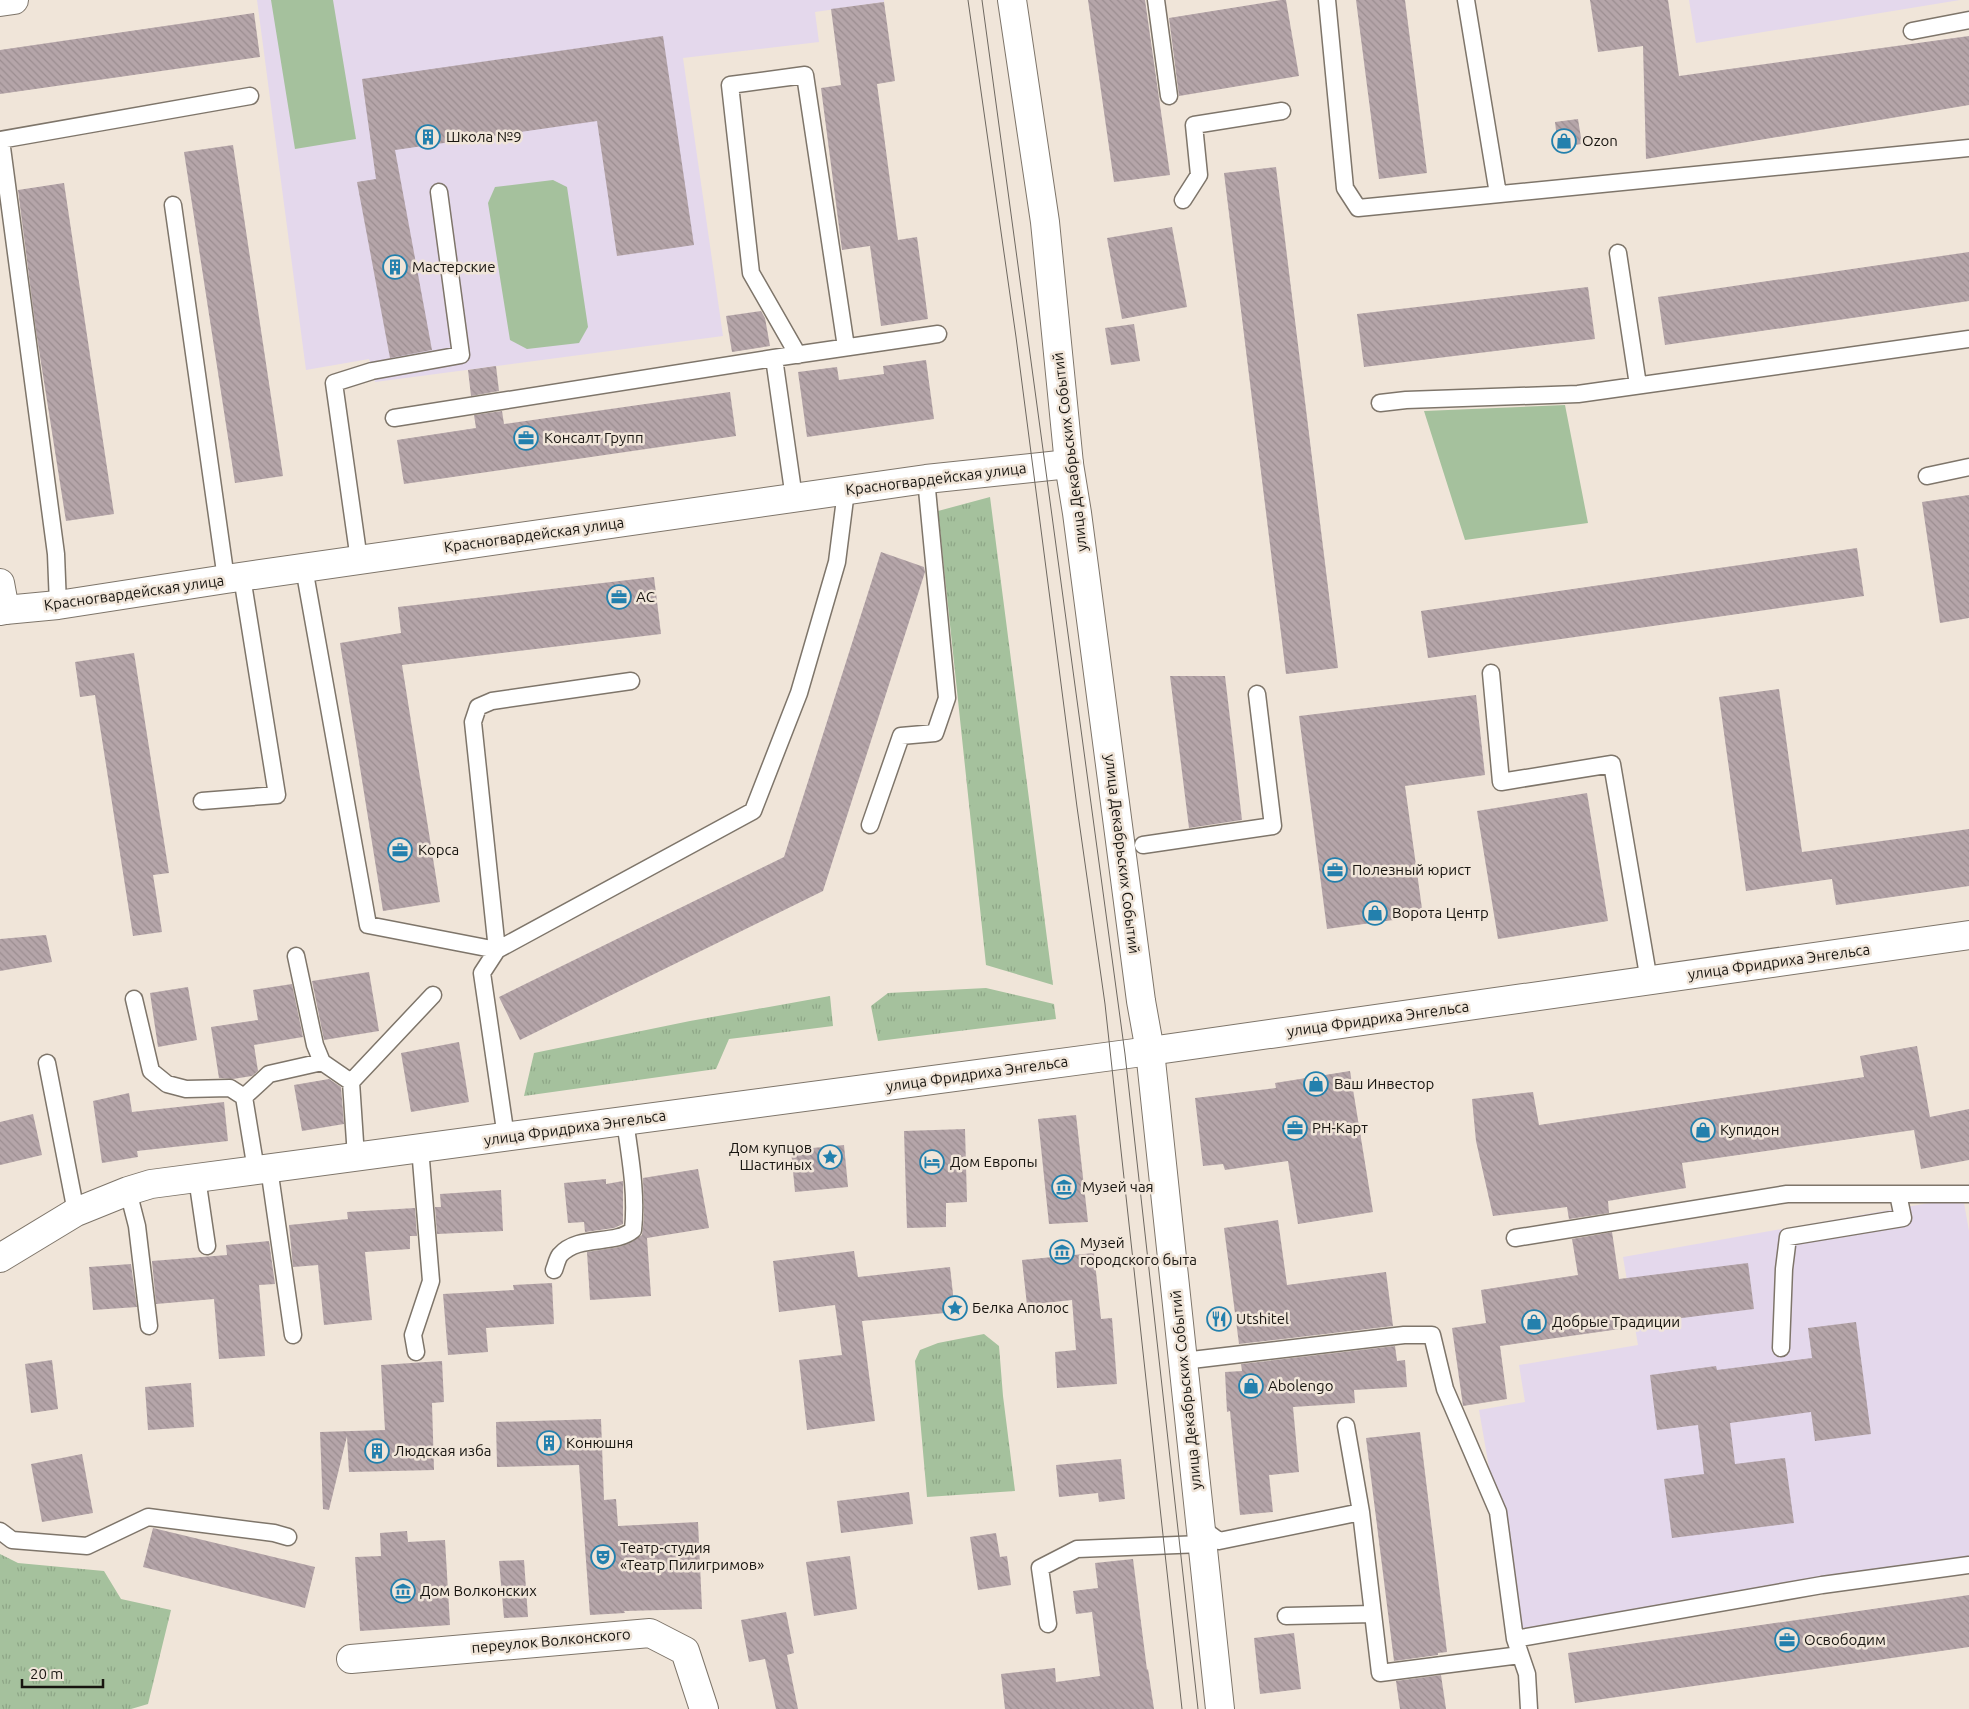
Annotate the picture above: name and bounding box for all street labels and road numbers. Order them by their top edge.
street label: улица Декабрьских Событий [1049,351,1090,553]
street label: Красногвардейская улица [845,459,1027,498]
street label: Красногвардейская улица [443,513,625,556]
street label: Красногвардейская улица [43,571,225,614]
street label: улица Декабрьских Событий [1102,753,1143,955]
street label: улица Фридриха Энгельса [1687,940,1871,983]
street label: улица Фридриха Энгельса [1286,997,1470,1040]
street label: улица Фридриха Энгельса [885,1052,1069,1095]
street label: улица Фридриха Энгельса [483,1106,667,1149]
street label: улица Декабрьских Событий [1167,1289,1204,1491]
street label: переулок Волконского [471,1625,631,1656]

